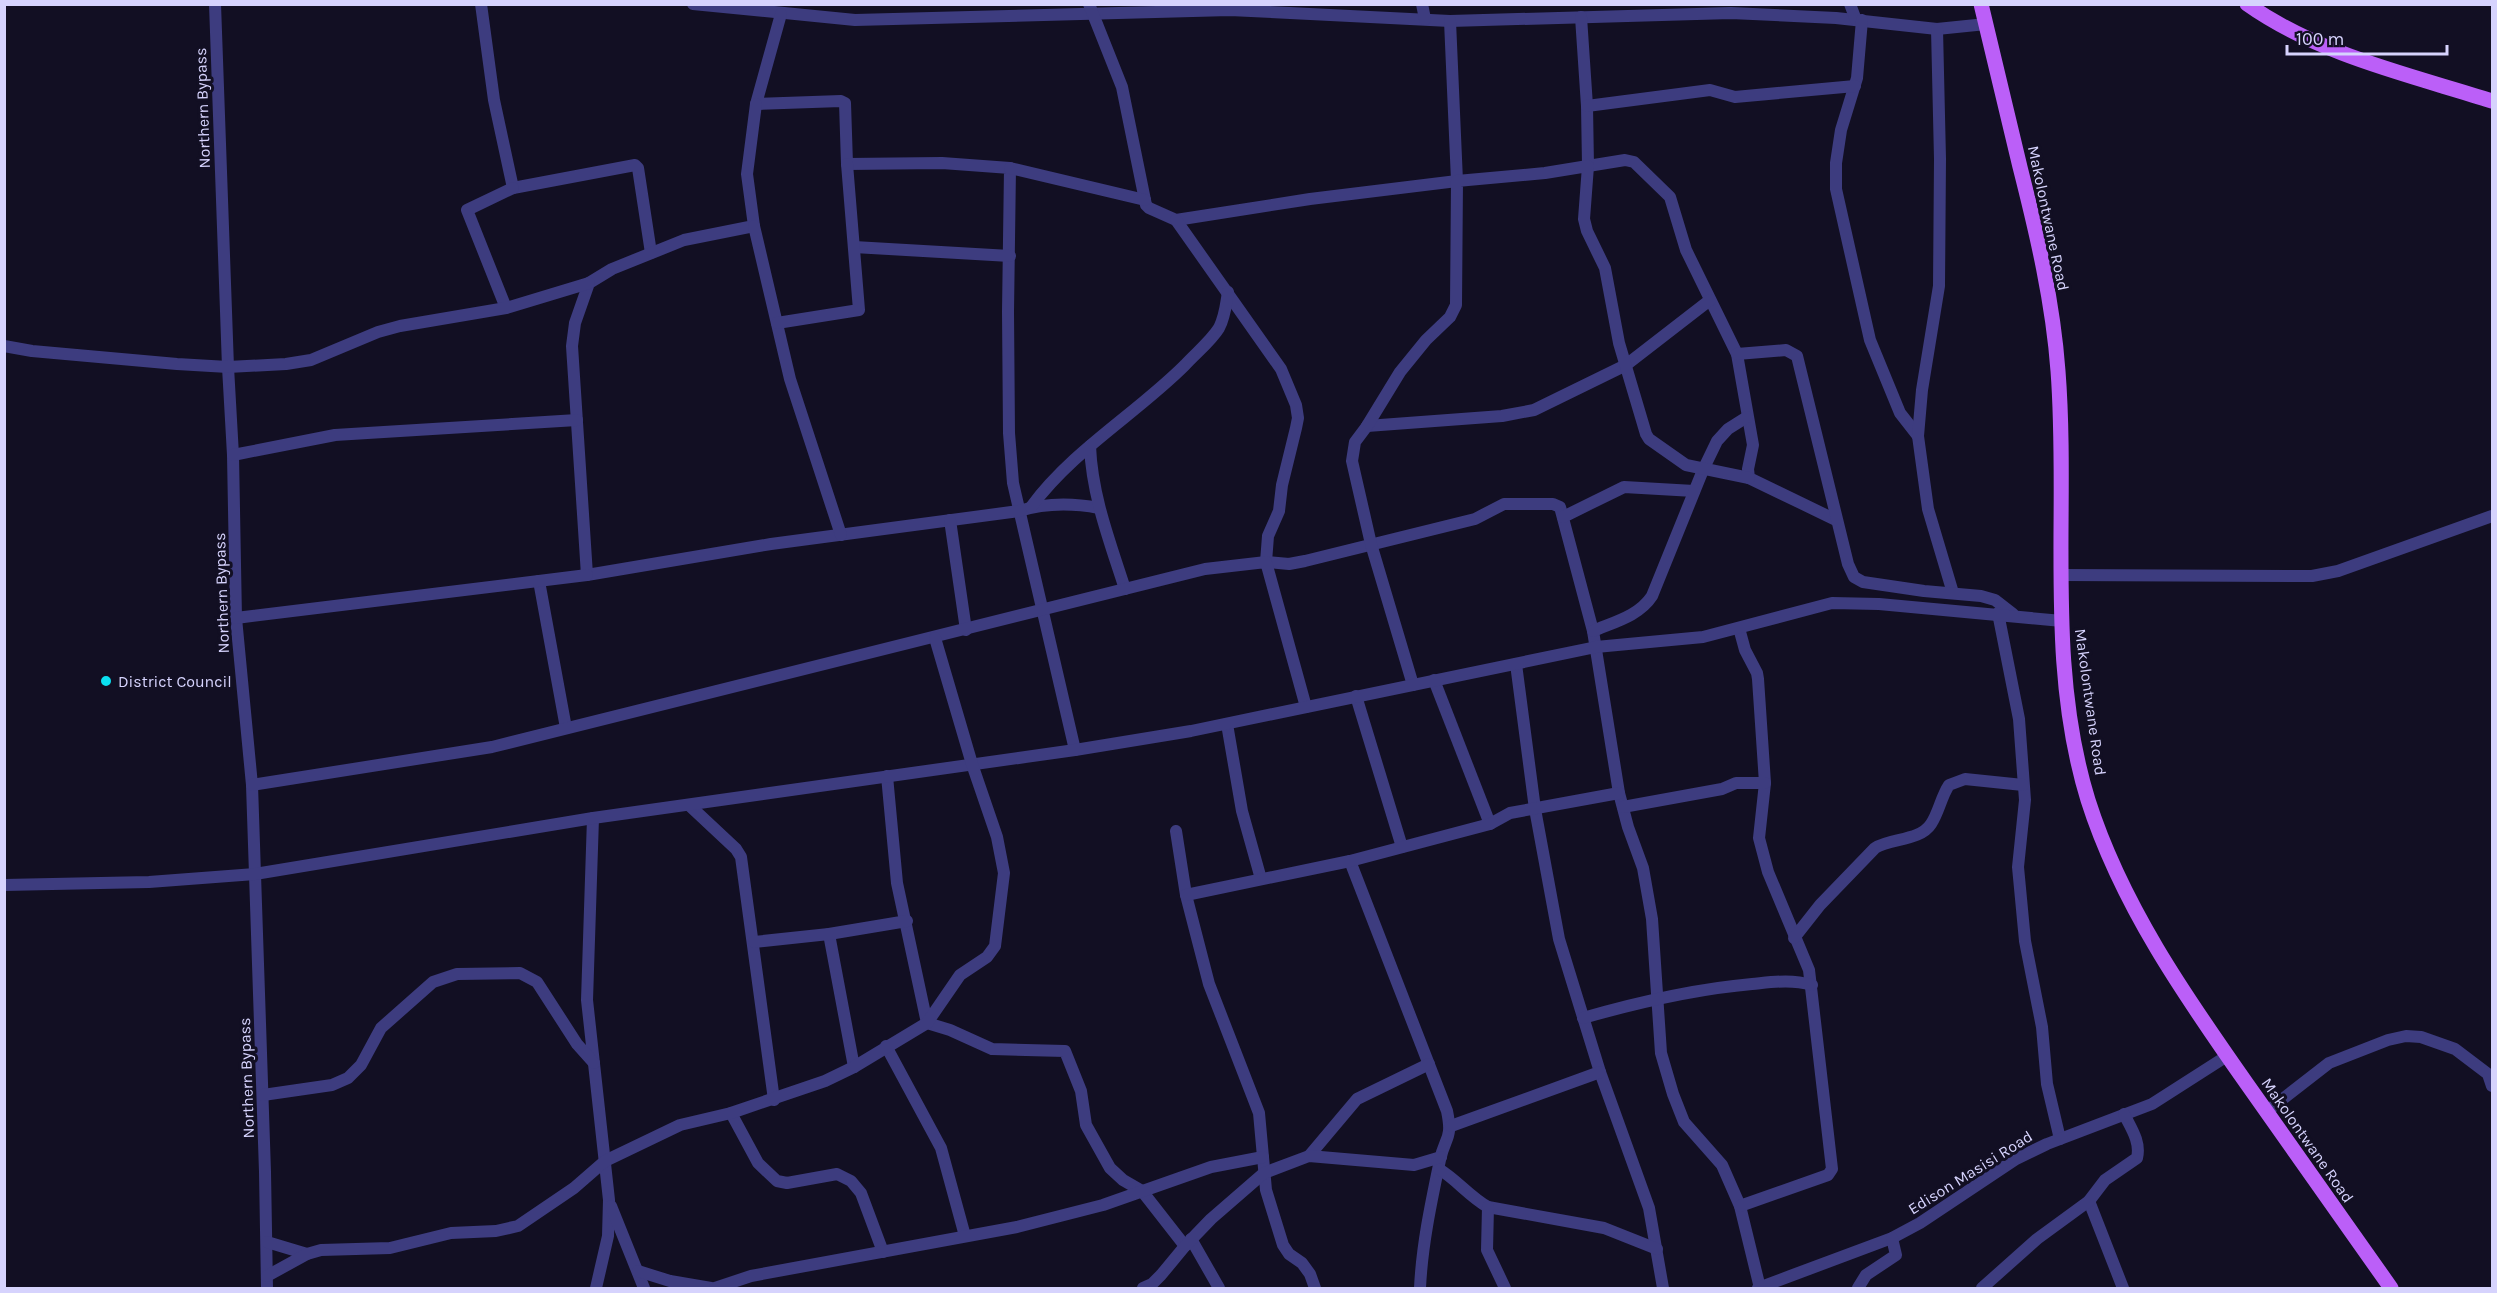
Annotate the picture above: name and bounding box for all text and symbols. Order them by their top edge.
scale bar [2287,18,2448,56]
text: 100 m [2296,28,2344,50]
street label: Northern Bypass [191,47,214,169]
street label: Makolontwane Road [2024,144,2073,292]
street label: Northern Bypass [210,532,233,654]
street label: Makolontwane Road [2071,628,2110,777]
place label: District Council [118,672,232,691]
marker: District Council [99,674,113,688]
street label: Northern Bypass [235,1017,258,1139]
street label: Makolontwane Road [2257,1074,2358,1206]
street label: Edison Masisi Road [1905,1126,2036,1218]

